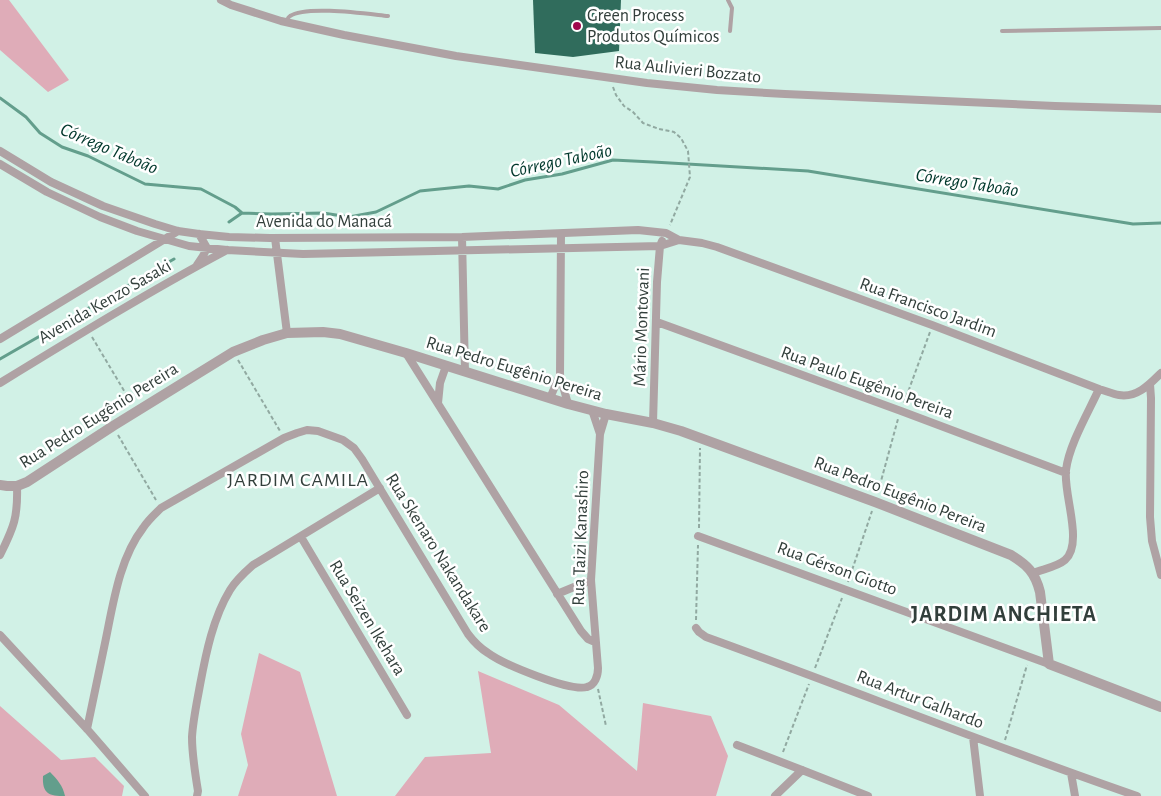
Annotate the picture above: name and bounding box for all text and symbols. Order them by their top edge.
place label: Green Process Produtos Químicos [587,7,719,46]
marker: Green Process Produtos Químicos [571,20,583,32]
street label: Rua Aulivieri Bozzato [614,53,762,87]
water label: Córrego Taboão [58,120,161,178]
water label: Córrego Taboão [508,141,614,181]
water label: Córrego Taboão [914,166,1020,201]
street label: Avenida do Manacá [256,213,392,231]
street label: Avenida Kenzo Sasaki [36,257,174,347]
street label: Mário Montovani [631,267,653,387]
street label: Rua Francisco Jardim [857,275,999,341]
street label: Rua Pedro Eugênio Pereira [424,334,604,404]
street label: Rua Paulo Eugênio Pereira [778,343,956,423]
street label: Rua Pedro Eugênio Pereira [17,360,181,472]
street label: Rua Pedro Eugênio Pereira [811,454,989,536]
district label: JARDIM CAMILA [227,470,369,490]
street label: Rua Taizi Kanashiro [570,470,592,606]
street label: Rua Skenaro Nakandakare [382,471,494,635]
street label: Rua Gérson Giotto [775,539,900,599]
street label: Rua Seizen Ikehara [326,557,408,679]
district label: JARDIM ANCHIETA [911,603,1097,625]
street label: Rua Artur Galhardo [854,667,986,733]

